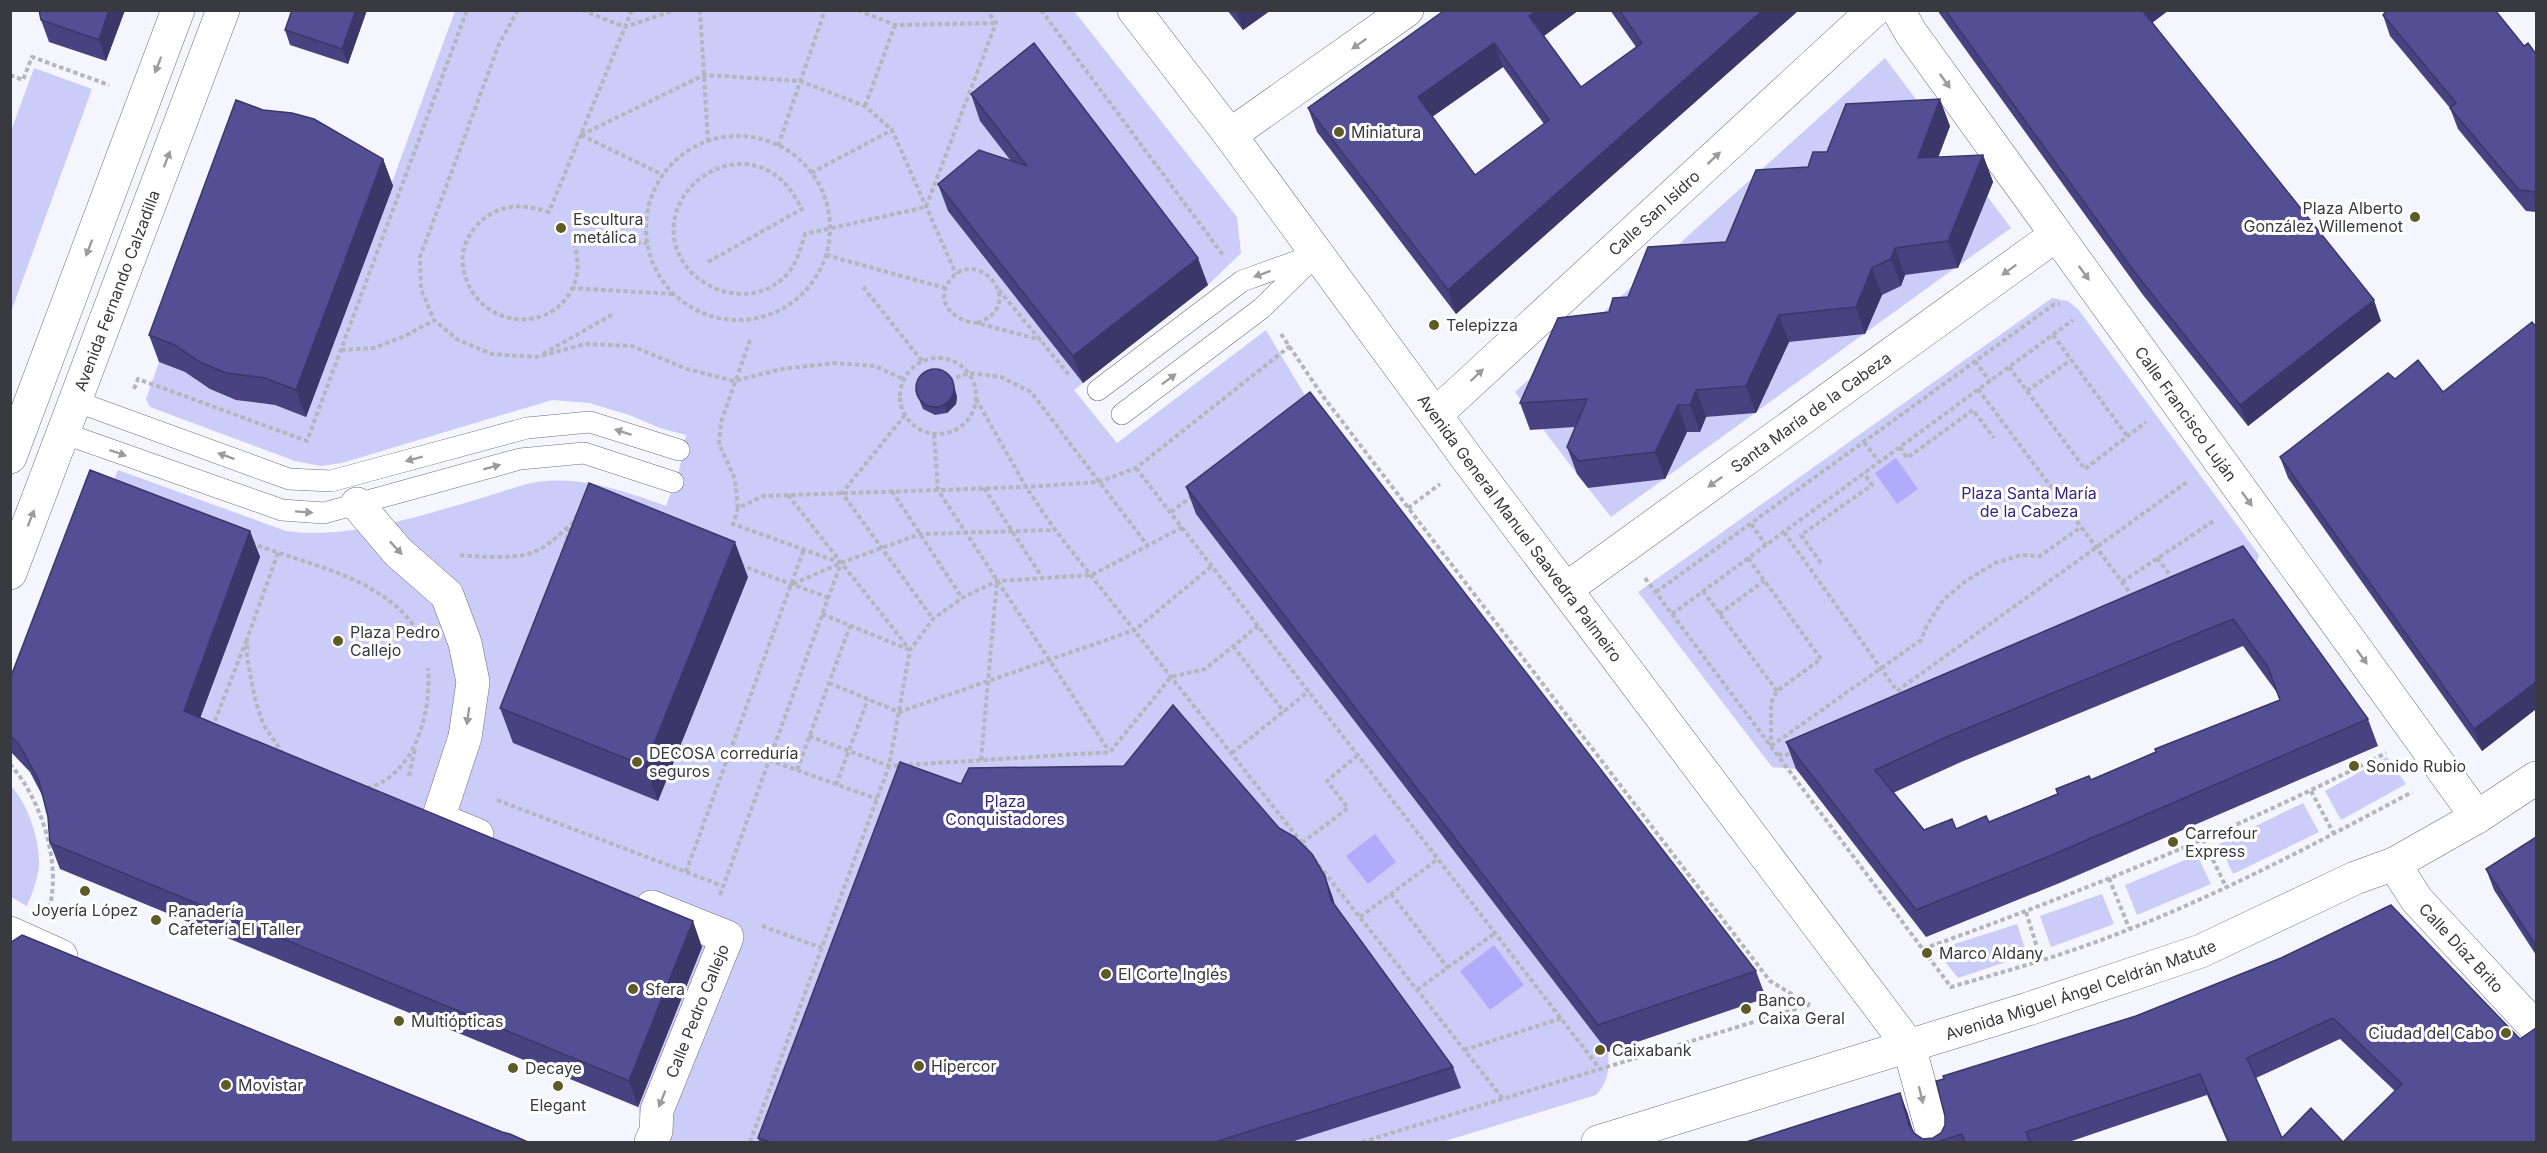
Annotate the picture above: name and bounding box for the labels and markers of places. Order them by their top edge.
place label: Miniatura [1351,122,1421,142]
marker: Miniatura [1332,125,1346,139]
place label: Plaza Alberto González Willemenot [2244,198,2403,236]
place label: Escultura metálica [573,209,643,247]
marker: Plaza Alberto González Willemenot [2408,210,2422,224]
marker: Escultura metálica [554,221,568,235]
place label: Telepizza [1446,315,1518,335]
marker: Telepizza [1427,318,1441,332]
place label: Plaza Pedro Callejo [350,622,440,660]
marker: Plaza Pedro Callejo [331,634,345,648]
place label: DECOSA correduría seguros [649,743,798,781]
marker: DECOSA correduría seguros [630,755,644,769]
place label: Sonido Rubio [2366,756,2466,776]
marker: Sonido Rubio [2347,759,2361,773]
place label: Carrefour Express [2185,823,2258,861]
marker: Carrefour Express [2166,835,2180,849]
marker: Joyería López [78,884,92,898]
place label: Joyería López [32,900,138,920]
place label: Panadería Cafetería El Taller [168,901,301,939]
marker: Panadería Cafetería El Taller [149,913,163,927]
place label: Marco Aldany [1939,943,2043,963]
marker: Marco Aldany [1920,946,1934,960]
place label: El Corte Inglés [1118,964,1228,984]
marker: El Corte Inglés [1099,967,1113,981]
place label: Sfera [645,979,685,999]
marker: Sfera [626,982,640,996]
place label: Banco Caixa Geral [1758,990,1845,1028]
marker: Banco Caixa Geral [1739,1002,1753,1016]
place label: Multiópticas [411,1011,503,1031]
marker: Multiópticas [392,1014,406,1028]
place label: Ciudad del Cabo [2368,1023,2494,1043]
marker: Ciudad del Cabo [2499,1026,2513,1040]
place label: Caixabank [1612,1040,1692,1060]
marker: Caixabank [1593,1043,1607,1057]
place label: Hipercor [931,1056,996,1076]
place label: Decaye [525,1058,582,1078]
marker: Hipercor [912,1059,926,1073]
marker: Decaye [506,1061,520,1075]
place label: Movistar [238,1075,303,1095]
marker: Movistar [219,1078,233,1092]
marker: Elegant [551,1079,565,1093]
place label: Elegant [530,1095,586,1115]

